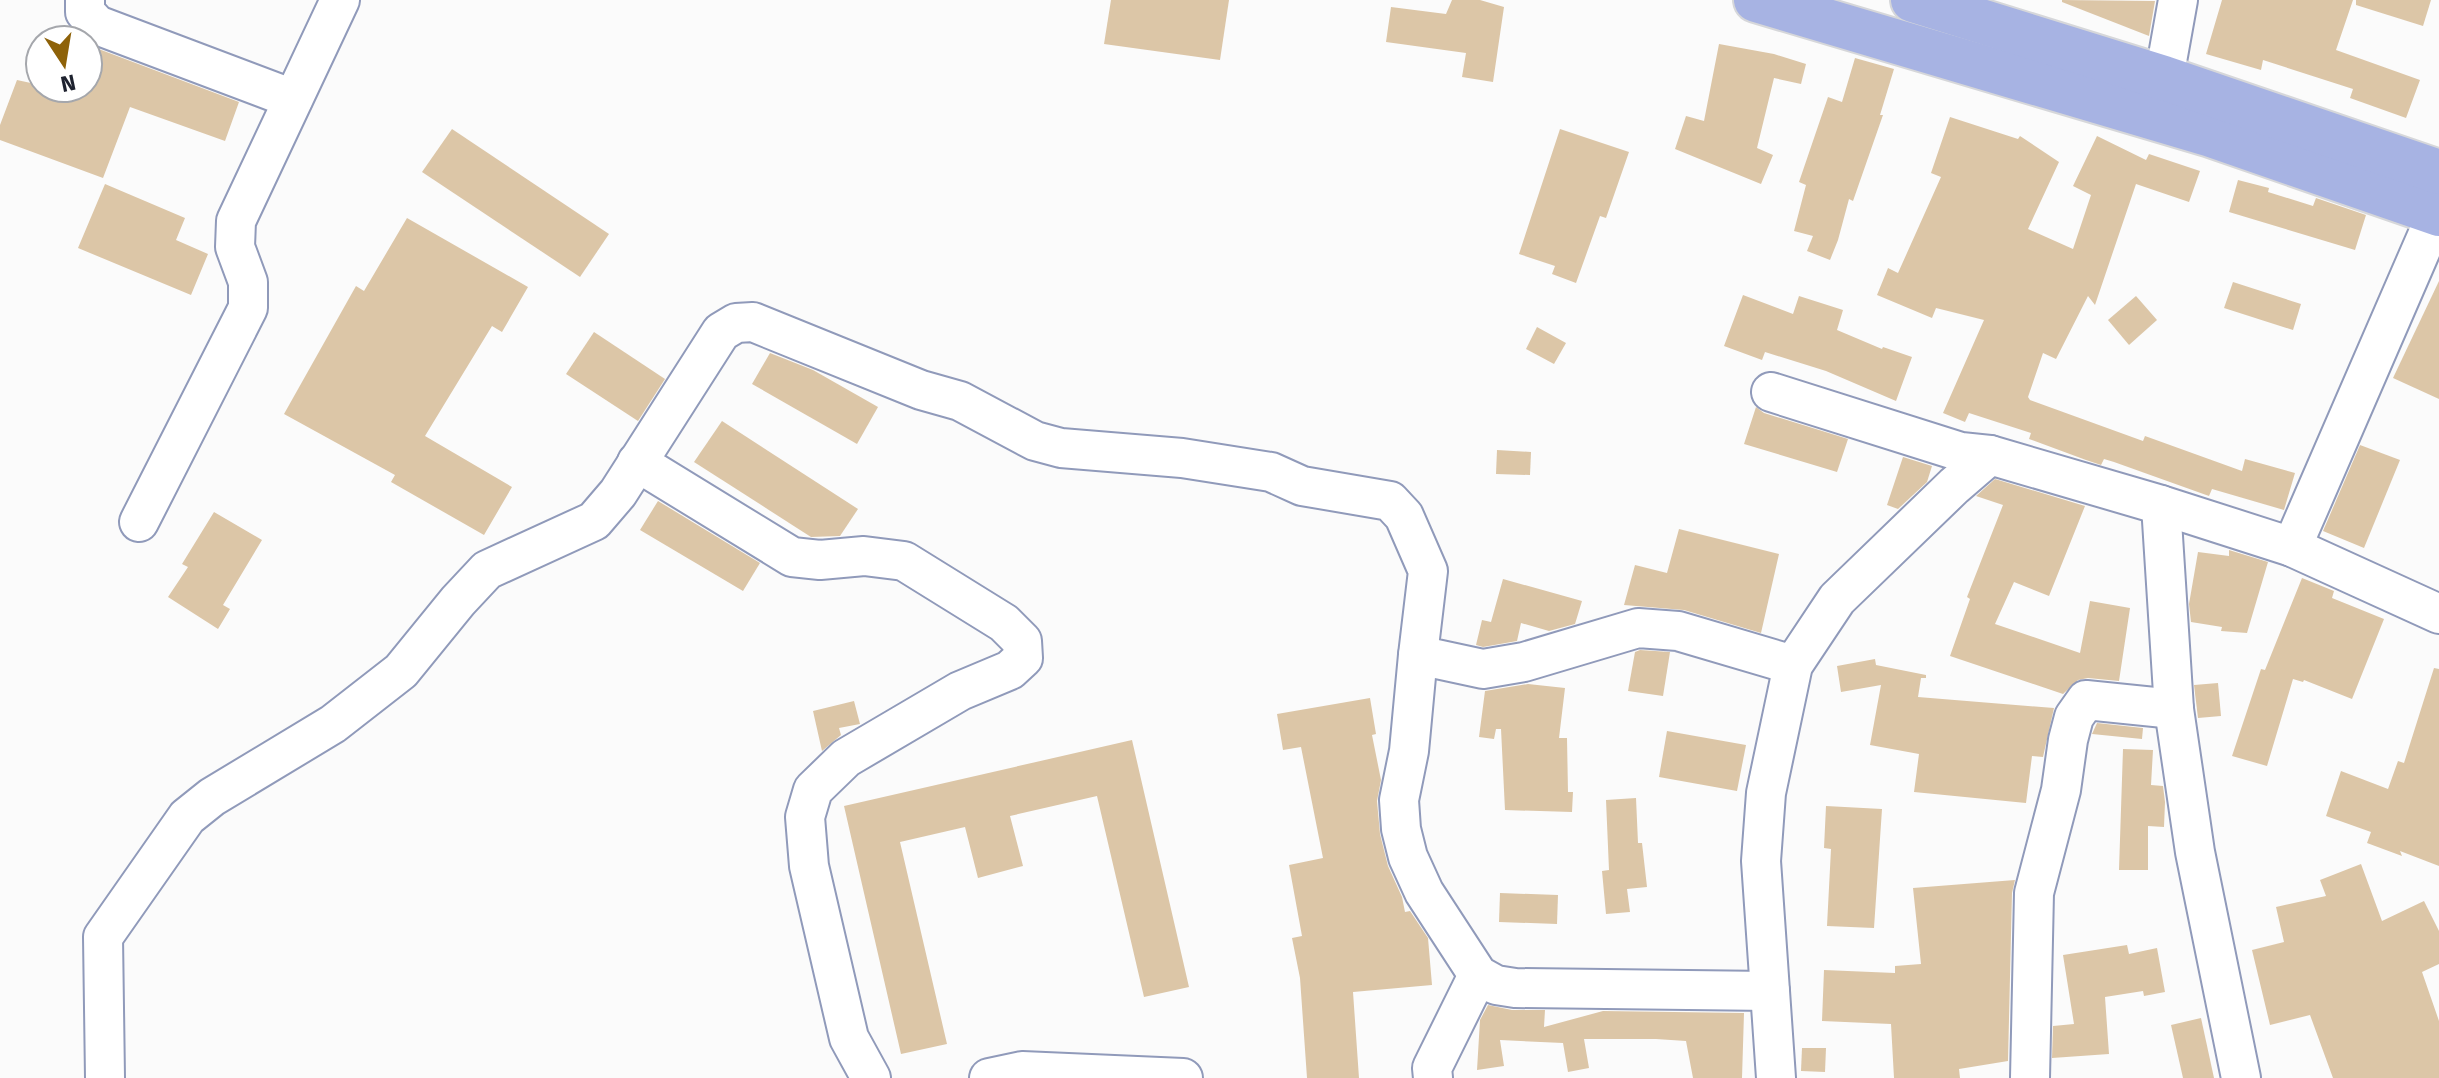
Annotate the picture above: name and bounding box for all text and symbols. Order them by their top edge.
north arrow [24,24,104,104]
text: N [58,68,78,98]

